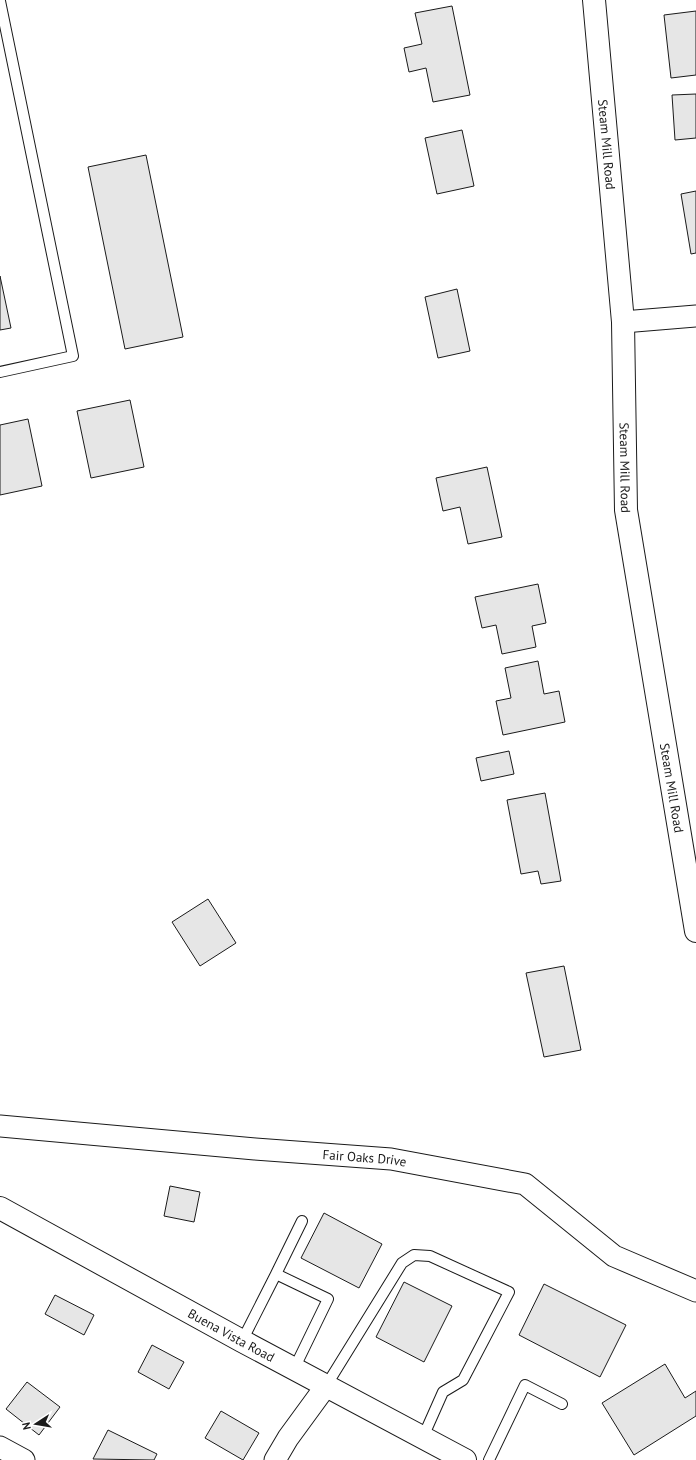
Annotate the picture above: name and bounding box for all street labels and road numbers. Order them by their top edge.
street label: Steam Mill Road [594,99,619,190]
street label: Steam Mill Road [616,422,634,513]
street label: Steam Mill Road [656,742,688,834]
street label: Fair Oaks Drive [322,1146,408,1171]
street label: Buena Vista Road [185,1305,277,1366]

